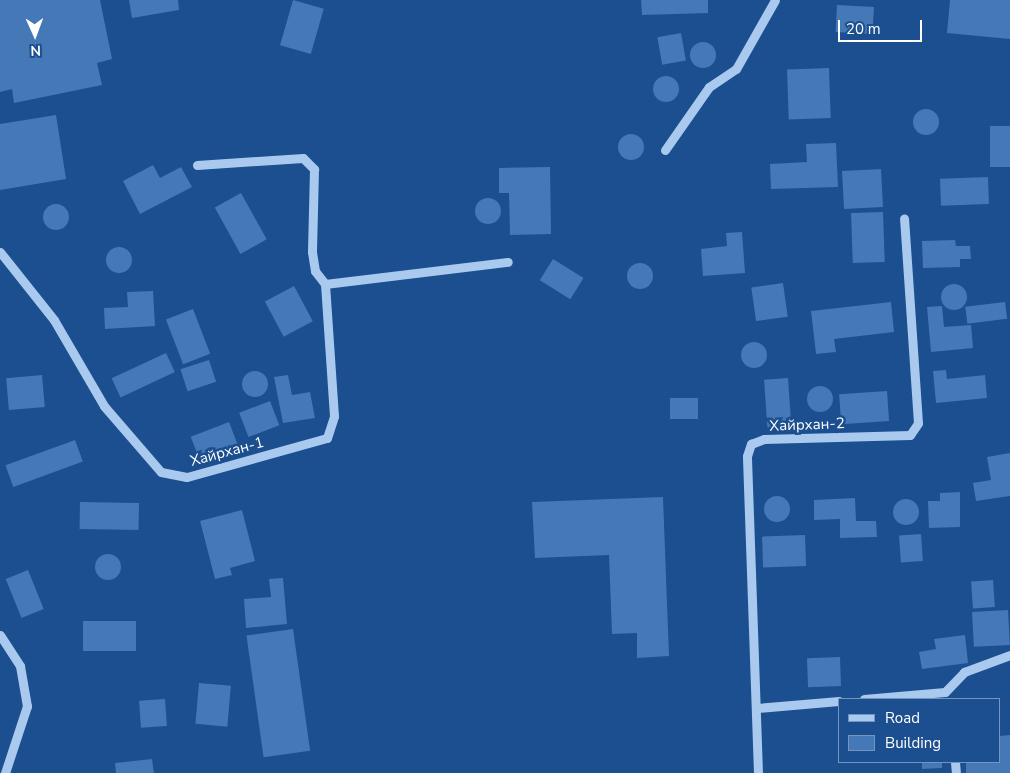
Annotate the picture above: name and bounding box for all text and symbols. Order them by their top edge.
north arrow [10,10,60,60]
scale bar [840,10,924,42]
text: 20 m [846,19,881,39]
text: N [30,41,41,60]
street label: Хайрхан-2 [769,415,845,435]
street label: Хайрхан-1 [188,434,266,470]
legend [838,698,1000,763]
text: Road [885,708,920,728]
text: Building [885,733,941,753]

